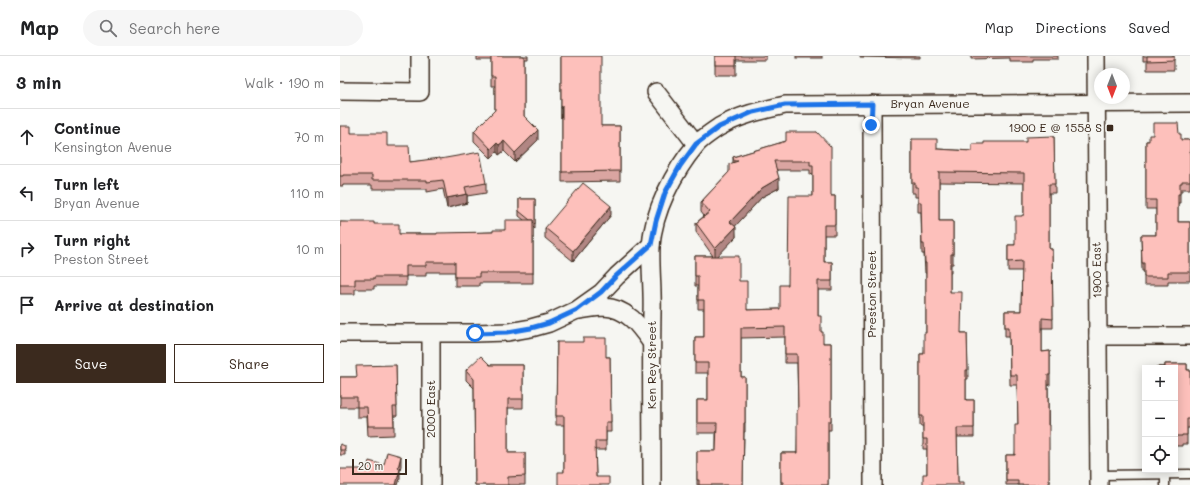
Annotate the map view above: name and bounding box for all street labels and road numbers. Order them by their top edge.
street label: Bryan Avenue [890,95,970,111]
street label: 1900 East [1088,242,1104,298]
street label: Preston Street [863,250,879,338]
street label: Ken Rey Street [643,321,659,409]
street label: 2000 East [422,380,438,438]

